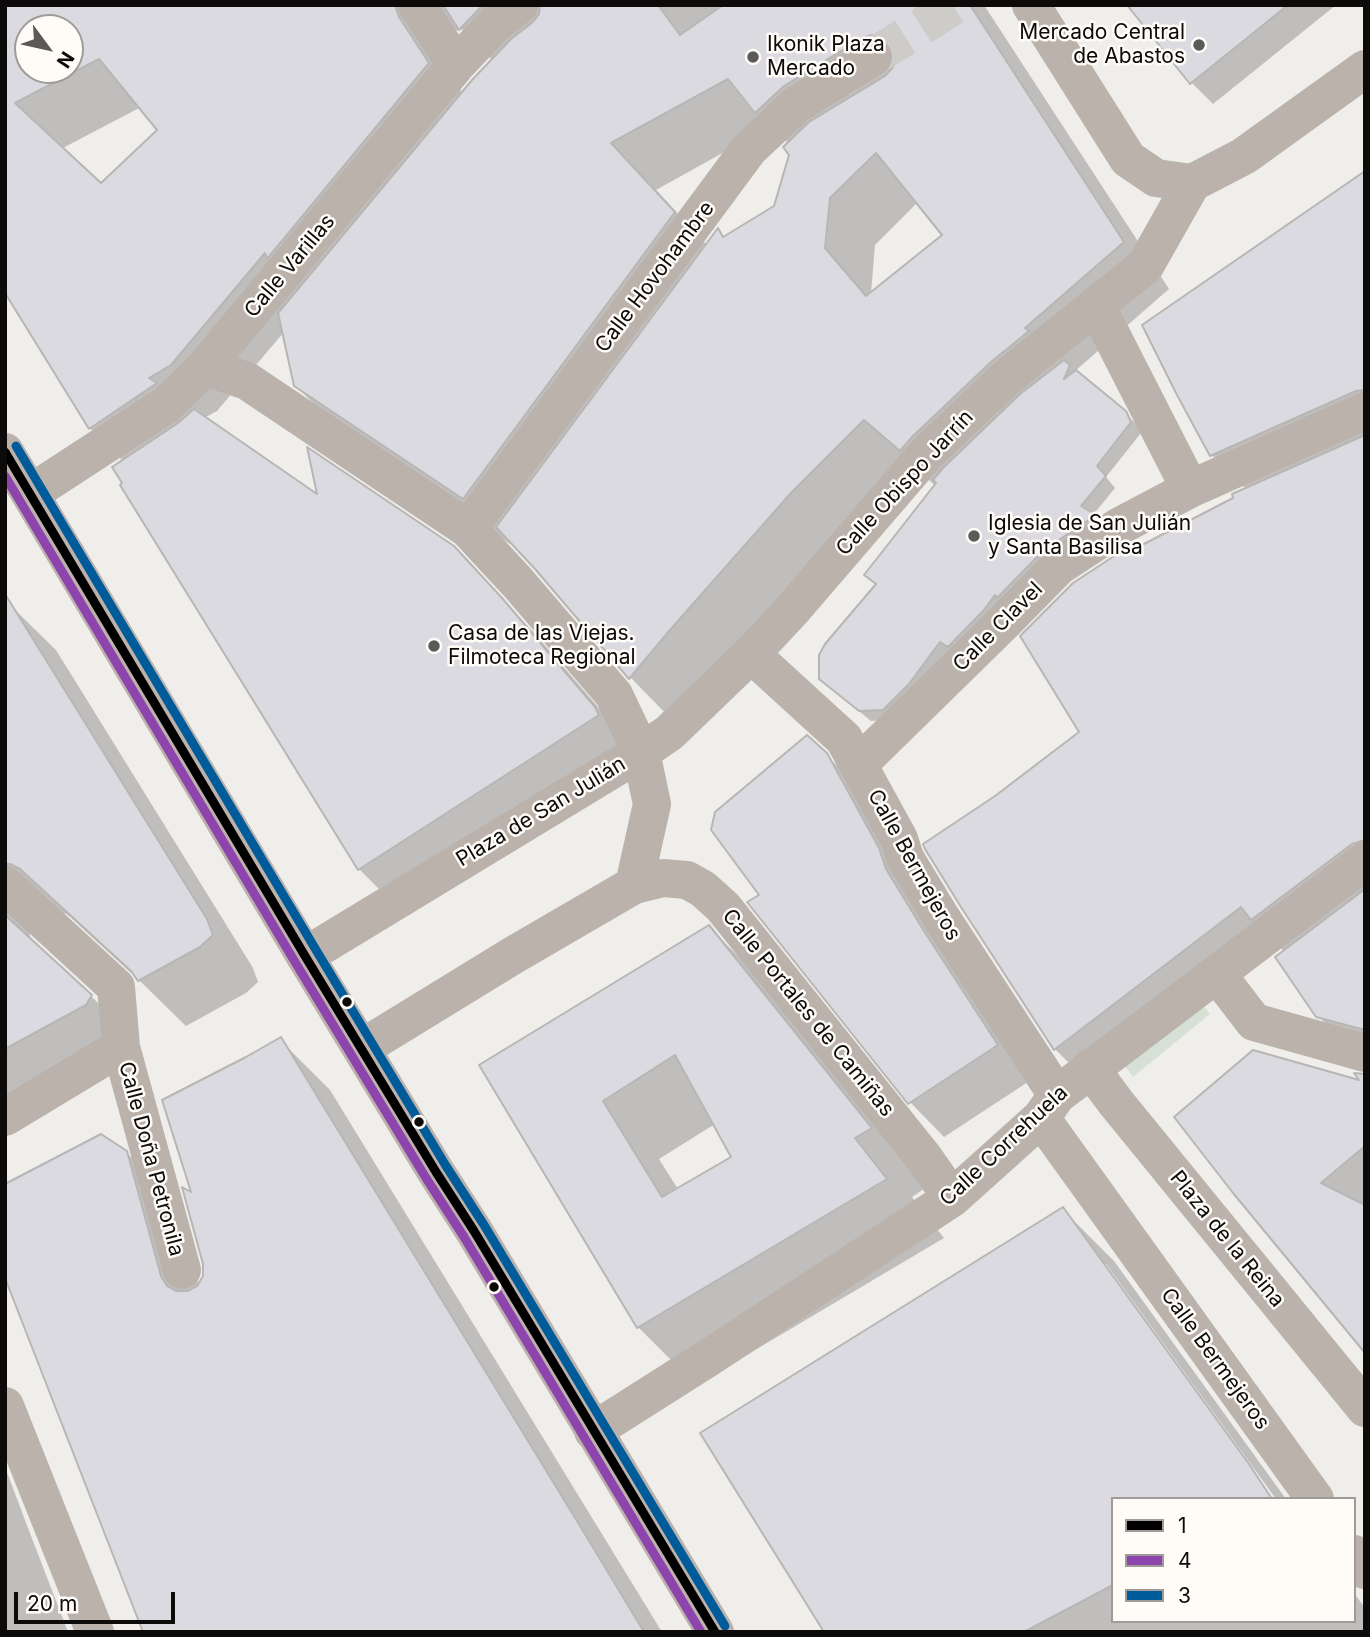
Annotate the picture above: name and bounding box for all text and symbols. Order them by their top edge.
north arrow [14,14,84,84]
place label: Mercado Central de Abastos [1019,20,1185,70]
place label: Ikonik Plaza Mercado [767,32,885,82]
marker: Mercado Central de Abastos [1191,37,1207,53]
text: N [52,47,79,72]
marker: Ikonik Plaza Mercado [745,49,761,65]
street label: Calle Hovohambre [590,197,720,357]
street label: Calle Varillas [240,209,340,323]
street label: Calle Obispo Jarrín [831,405,979,561]
place label: Iglesia de San Julián y Santa Basilisa [988,511,1191,561]
marker: Iglesia de San Julián y Santa Basilisa [966,528,982,544]
street label: Calle Clavel [948,577,1048,677]
place label: Casa de las Viejas. Filmoteca Regional [448,621,636,671]
marker: Casa de las Viejas. Filmoteca Regional [426,638,442,654]
street label: Plaza de San Julián [452,752,630,872]
street label: Calle Bermejeros [862,785,966,945]
street label: Calle Portales de Camiñas [717,904,899,1122]
unlabelled marker [340,995,354,1009]
street label: Calle Doña Petronila [113,1059,189,1259]
street label: Calle Correhuela [935,1080,1073,1212]
unlabelled marker [412,1115,426,1129]
street label: Plaza de la Reina [1164,1166,1290,1312]
unlabelled marker [487,1280,501,1294]
street label: Calle Bermejeros [1155,1283,1275,1435]
legend [1111,1497,1356,1623]
text: 1 [1178,1513,1187,1538]
text: 4 [1178,1548,1192,1573]
scale bar [18,1578,178,1622]
text: 3 [1178,1583,1191,1608]
text: 20 m [27,1591,77,1616]

